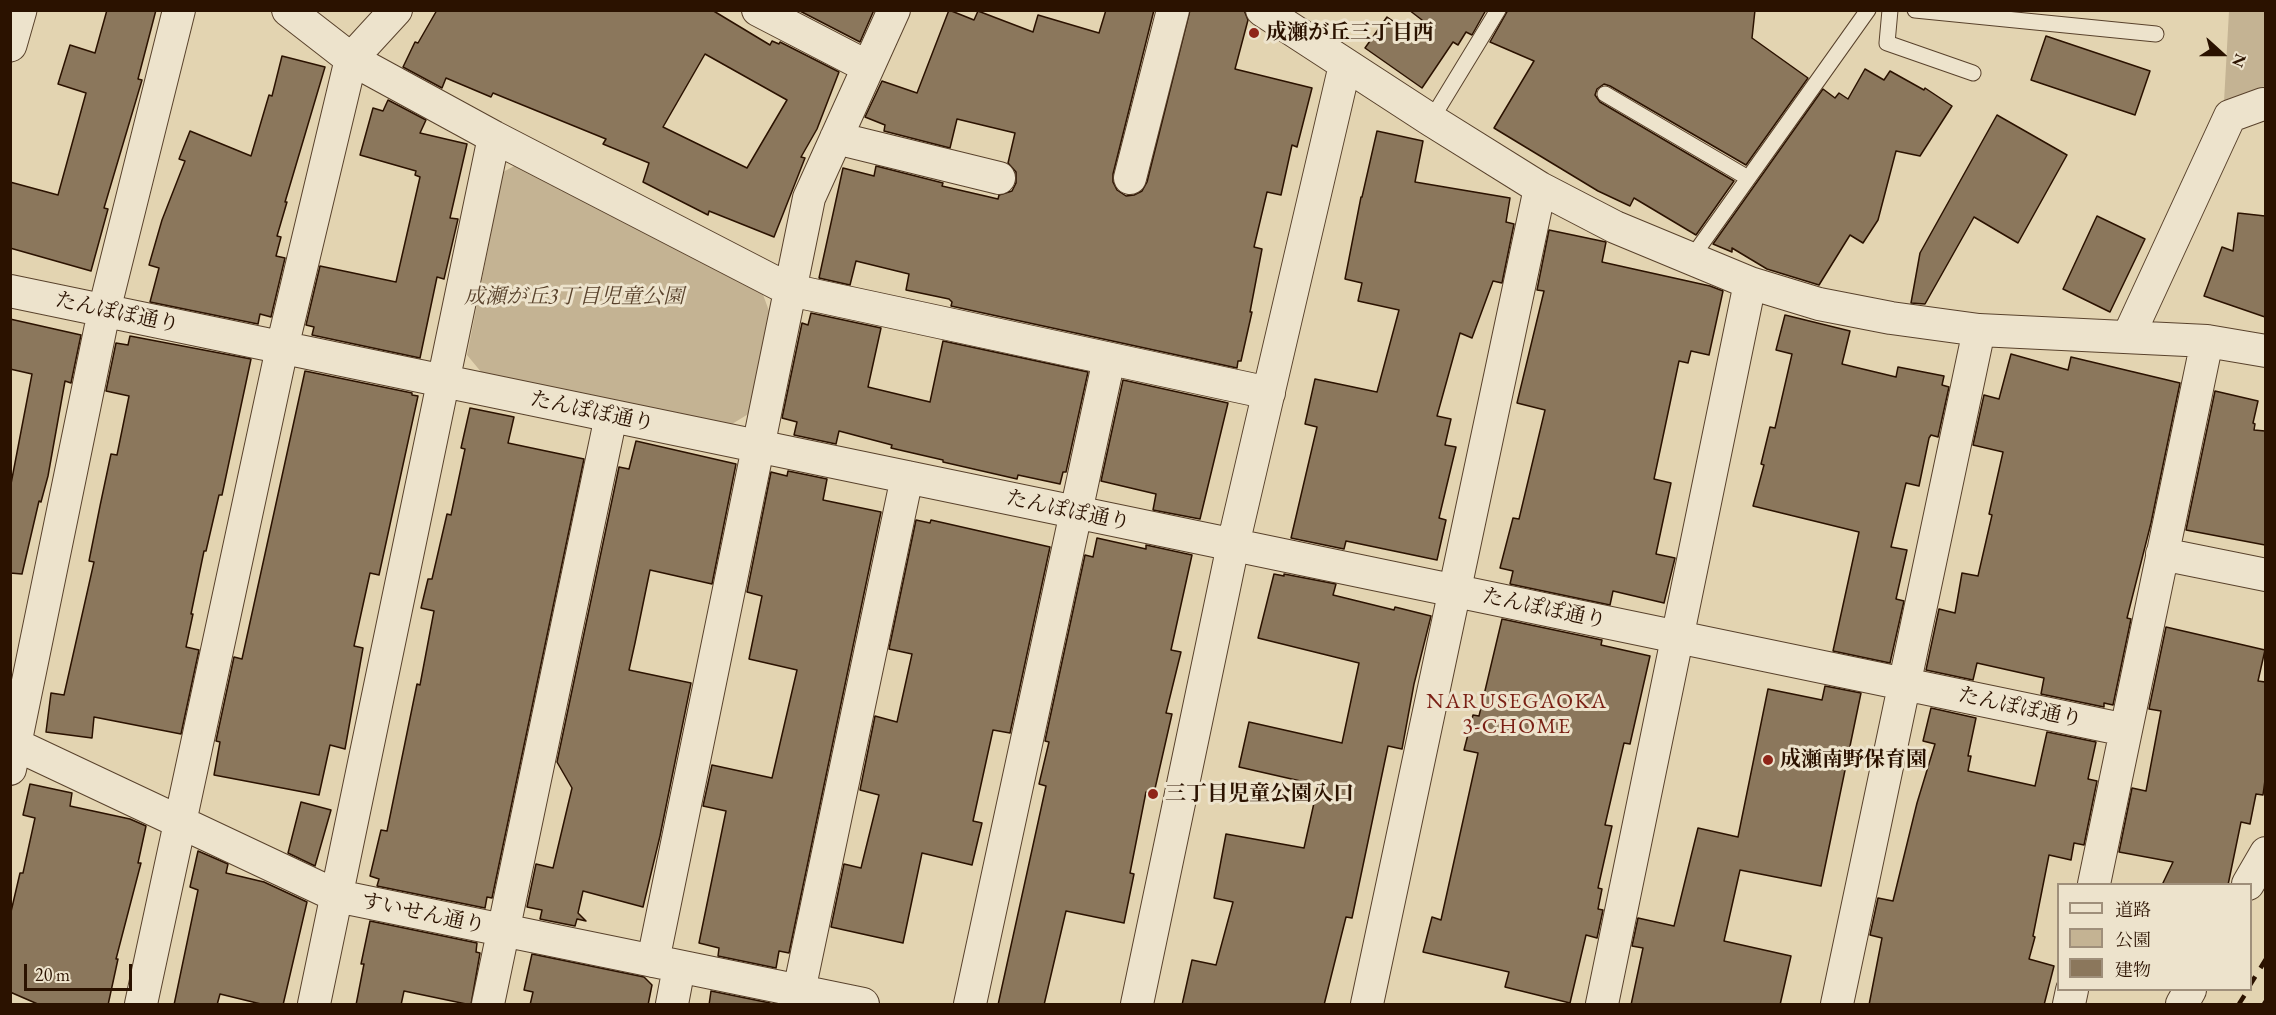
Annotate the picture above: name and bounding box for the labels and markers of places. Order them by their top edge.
place label: 成瀬が丘三丁目西 [1266,20,1434,46]
marker: 成瀬が丘三丁目西 [1247,26,1261,40]
place label: 成瀬南野保育園 [1780,747,1927,773]
marker: 成瀬南野保育園 [1761,753,1775,767]
place label: 三丁目児童公園入口 [1165,781,1354,807]
marker: 三丁目児童公園入口 [1146,787,1160,801]

